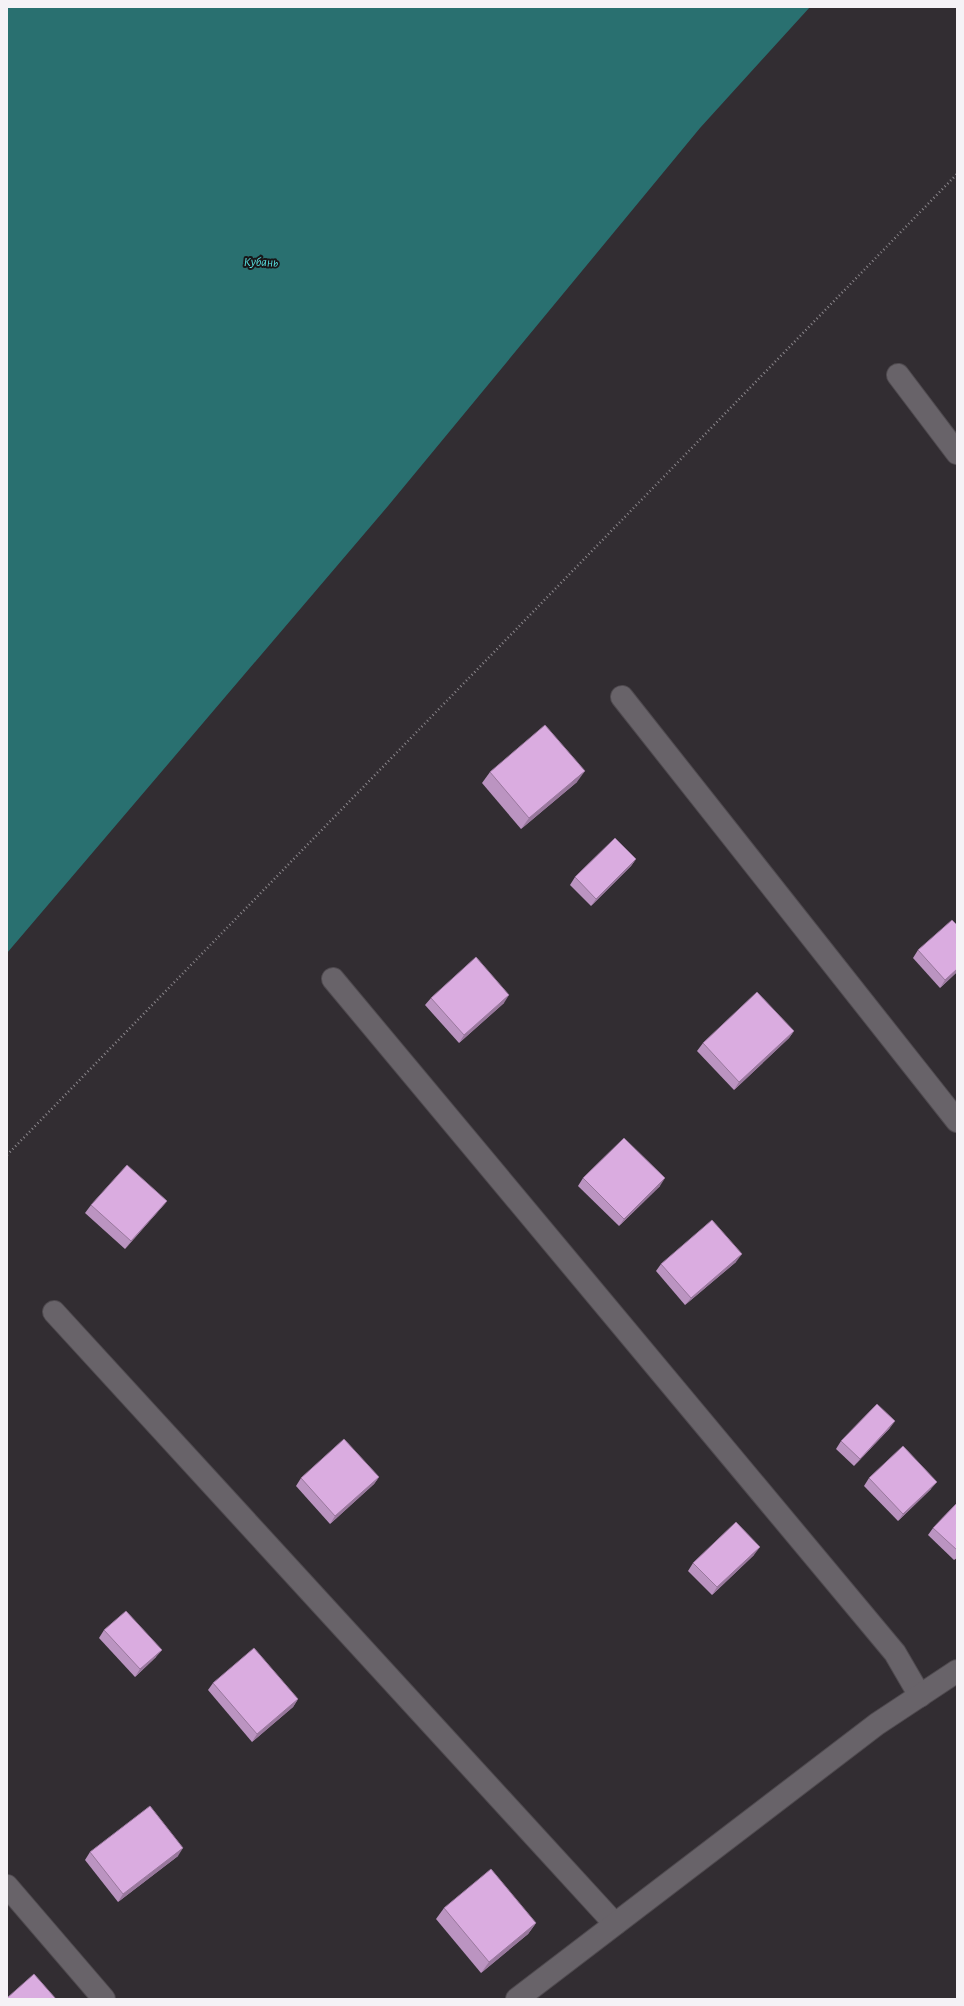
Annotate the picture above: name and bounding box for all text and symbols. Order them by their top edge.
water label: Кубань [244,256,278,269]

